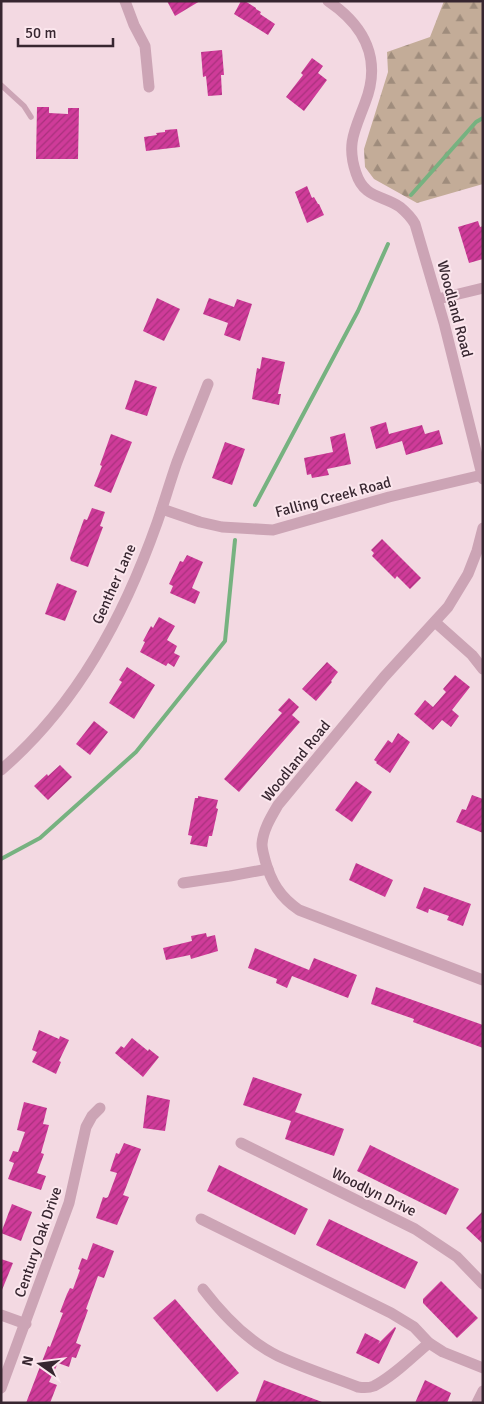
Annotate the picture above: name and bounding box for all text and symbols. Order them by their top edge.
scale bar [18,15,112,47]
text: 50 m [25,24,56,42]
street label: Woodland Road [433,259,477,359]
street label: Falling Creek Road [273,473,393,521]
street label: Genther Lane [88,541,140,627]
street label: Woodland Road [258,717,334,805]
street label: Woodlyn Drive [329,1164,419,1220]
street label: Century Oak Drive [11,1184,65,1300]
north arrow [15,1339,65,1389]
text: N [18,1354,37,1368]

